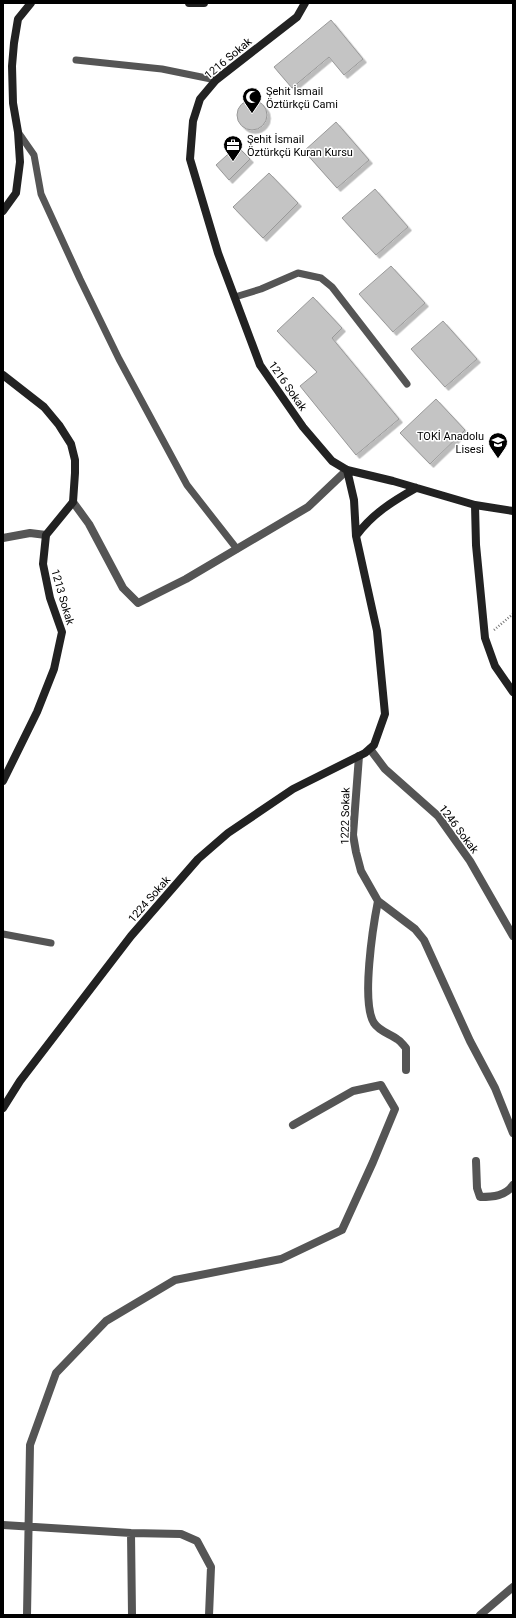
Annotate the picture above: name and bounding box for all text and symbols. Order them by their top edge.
street label: 1216 Sokak [202,35,255,82]
place label: Şehit İsmail Öztürkçü Cami [266,85,338,111]
mosque icon: Şehit İsmail Öztürkçü Cami [241,86,263,114]
place label: Şehit İsmail Öztürkçü Kuran Kursu [247,133,353,159]
office icon: Şehit İsmail Öztürkçü Kuran Kursu [222,134,244,162]
street label: 1216 Sokak [266,359,310,414]
place label: TOKİ Anadolu Lisesi [417,430,484,456]
school or university icon: TOKİ Anadolu Lisesi [487,431,509,459]
street label: 1213 Sokak [48,568,77,627]
street label: 1222 Sokak [338,787,353,845]
street label: 1246 Sokak [436,802,481,856]
street label: 1224 Sokak [126,873,173,925]

